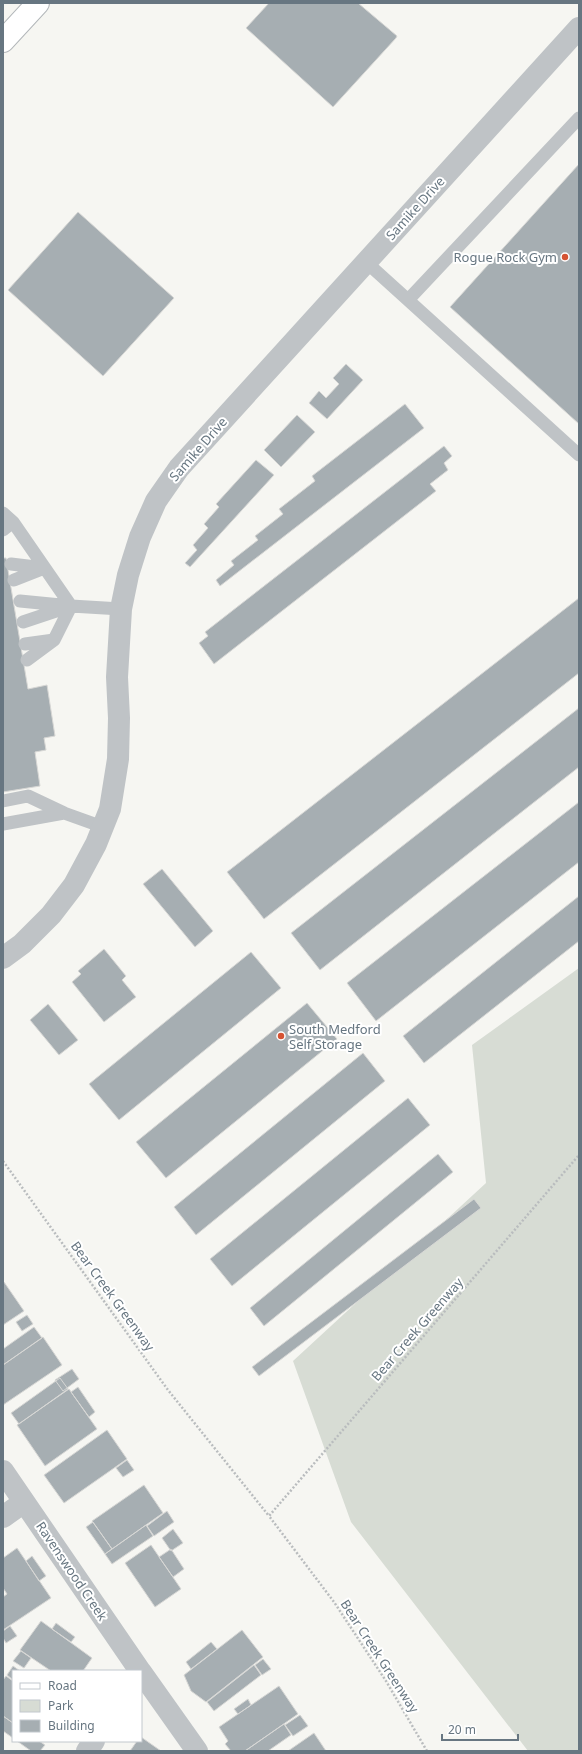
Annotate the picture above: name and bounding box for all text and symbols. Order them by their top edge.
street label: Samike Drive [382,172,448,244]
place label: Rogue Rock Gym [454,248,557,266]
marker: Rogue Rock Gym [560,252,570,262]
street label: Samike Drive [165,413,231,485]
place label: South Medford Self Storage [289,1020,381,1053]
marker: South Medford Self Storage [276,1031,286,1041]
street label: Bear Creek Greenway [67,1237,159,1355]
street label: Bear Creek Greenway [367,1273,467,1385]
street label: Ravenswood Creek [32,1518,112,1624]
street label: Bear Creek Greenway [337,1596,424,1716]
legend [12,1670,142,1742]
text: Road [48,1677,77,1694]
text: Park [48,1697,74,1714]
scale bar [442,1716,518,1742]
text: Building [48,1717,95,1734]
text: 20 m [448,1721,476,1738]

